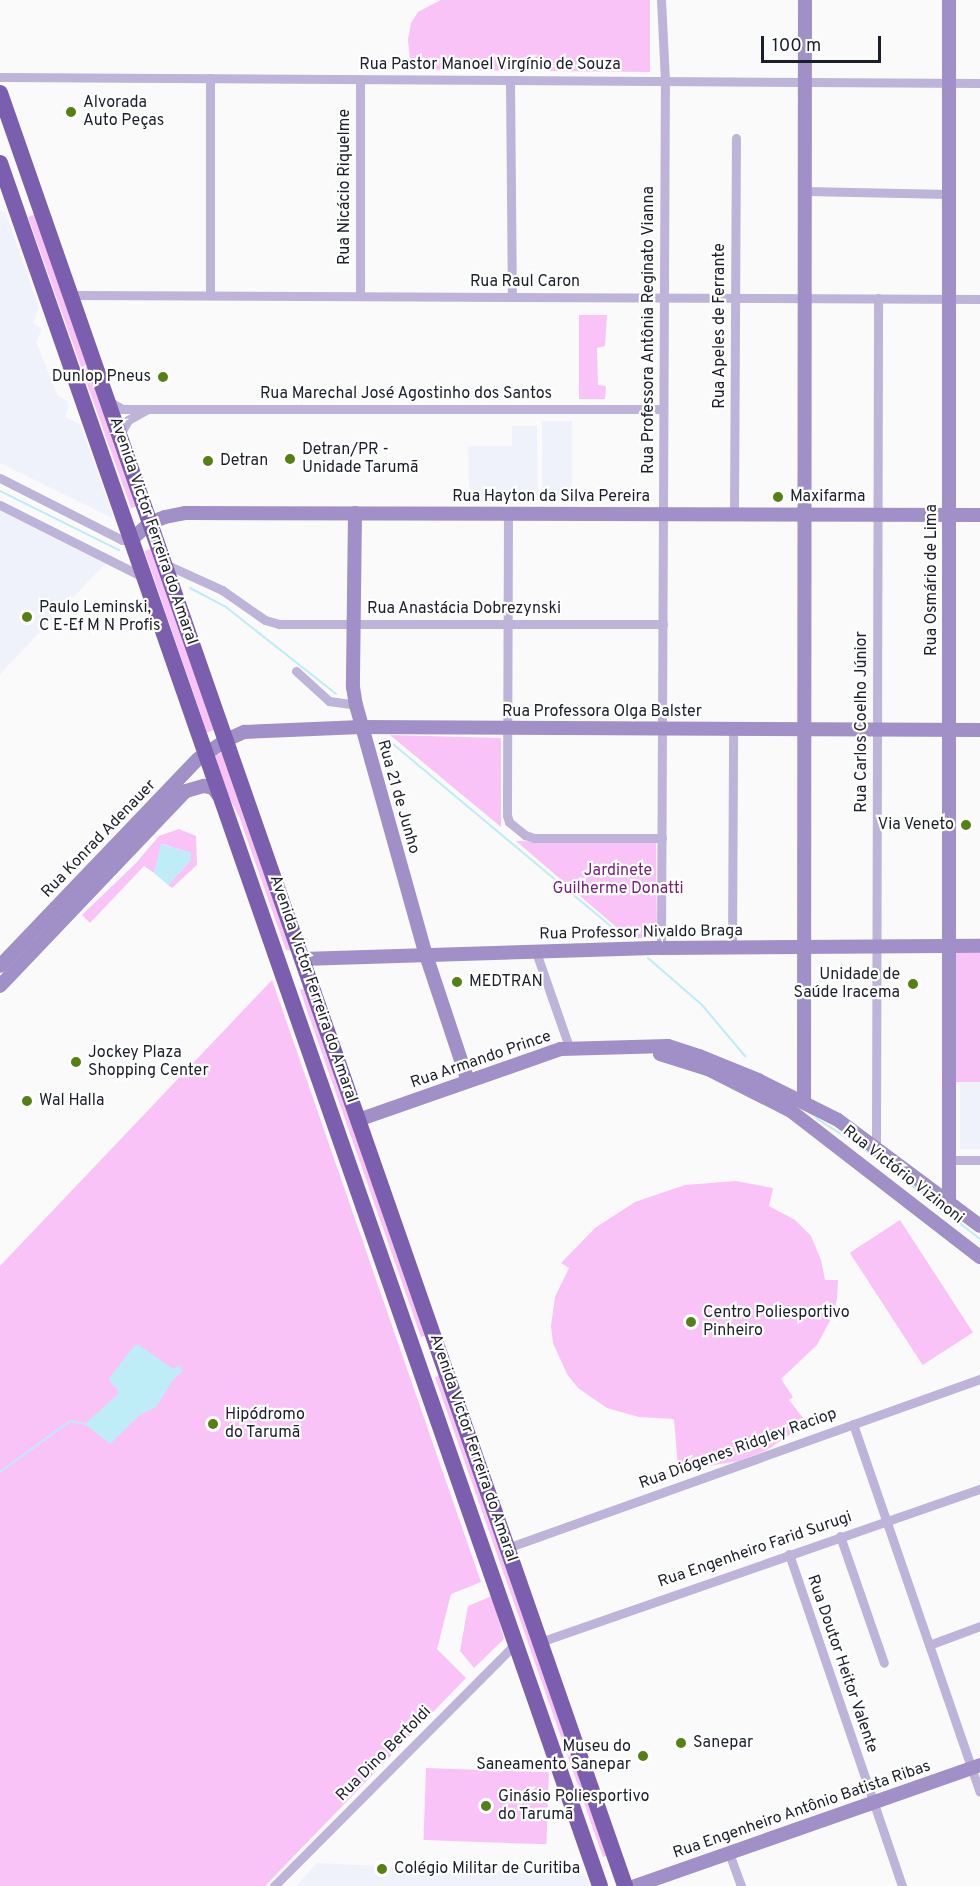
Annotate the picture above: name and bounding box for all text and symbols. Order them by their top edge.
scale bar [764,24,884,62]
text: 100 m [772,35,821,58]
street label: Rua Pastor Manoel Virgínio de Souza [359,55,621,75]
place label: Alvorada Auto Peças [83,93,164,131]
marker: Alvorada Auto Peças [64,105,78,119]
street label: Rua Nicácio Riquelme [335,109,355,265]
street label: Rua Professora Antônia Reginato Vianna [639,185,659,475]
street label: Rua Apeles de Ferrante [710,243,730,409]
street label: Rua Raul Caron [470,272,580,292]
place label: Dunlop Pneus [52,367,151,387]
marker: Dunlop Pneus [156,370,170,384]
street label: Rua Marechal José Agostinho dos Santos [260,384,552,404]
street label: Avenida Victor Ferreira do Amaral [105,414,201,648]
place label: Detran/PR - Unidade Tarumã [302,440,419,478]
place label: Detran [220,451,268,471]
marker: Detran/PR - Unidade Tarumã [283,452,297,466]
marker: Detran [201,454,215,468]
street label: Rua Hayton da Silva Pereira [452,487,650,507]
place label: Maxifarma [790,487,865,507]
marker: Maxifarma [771,490,785,504]
street label: Rua Osmário de Lima [922,504,942,656]
place label: Paulo Leminski, C E-Ef M N Profis [39,598,160,636]
street label: Rua Anastácia Dobrezynski [367,599,561,619]
marker: Paulo Leminski, C E-Ef M N Profis [20,610,34,624]
street label: Rua Carlos Coelho Júnior [852,631,872,813]
street label: Rua Professora Olga Balster [502,702,702,722]
street label: Rua 21 de Junho [373,738,423,856]
street label: Rua Konrad Adenauer [38,776,160,902]
place label: Via Veneto [877,815,954,835]
marker: Via Veneto [959,818,973,832]
park label: Jardinete Guilherme Donatti [552,861,684,899]
street label: Avenida Victor Ferreira do Amaral [265,872,361,1106]
street label: Rua Professor Nivaldo Braga [539,922,743,944]
place label: Unidade de Saúde Iracema [794,965,900,1003]
place label: MEDTRAN [469,972,543,992]
marker: MEDTRAN [450,975,464,989]
marker: Unidade de Saúde Iracema [904,975,922,993]
street label: Rua Armando Prince [408,1027,554,1093]
place label: Jockey Plaza Shopping Center [88,1043,209,1081]
marker: Jockey Plaza Shopping Center [69,1055,83,1069]
place label: Wal Halla [39,1091,104,1111]
marker: Wal Halla [20,1094,34,1108]
street label: Rua Victório Vizinoni [838,1121,968,1229]
place label: Centro Poliesportivo Pinheiro [703,1303,850,1341]
marker: Centro Poliesportivo Pinheiro [684,1315,698,1329]
street label: Avenida Victor Ferreira do Amaral [425,1331,521,1565]
street label: Rua Diógenes Ridgley Raciop [637,1404,839,1494]
place label: Hipódromo do Tarumã [225,1405,305,1443]
marker: Hipódromo do Tarumã [206,1417,220,1431]
street label: Rua Engenheiro Farid Surugi [656,1508,854,1592]
street label: Rua Doutor Heitor Valente [802,1572,882,1756]
street label: Rua Dino Bertoldi [332,1702,436,1806]
place label: Sanepar [693,1733,753,1753]
marker: Sanepar [674,1736,688,1750]
place label: Museu do Saneamento Sanepar [476,1737,631,1775]
marker: Museu do Saneamento Sanepar [636,1749,650,1763]
street label: Rua Engenheiro Antônio Batista Ribas [670,1757,934,1863]
place label: Ginásio Poliesportivo do Tarumã [498,1787,649,1825]
marker: Ginásio Poliesportivo do Tarumã [479,1799,493,1813]
place label: Colégio Militar de Curitiba [394,1859,580,1879]
marker: Colégio Militar de Curitiba [375,1862,389,1876]

